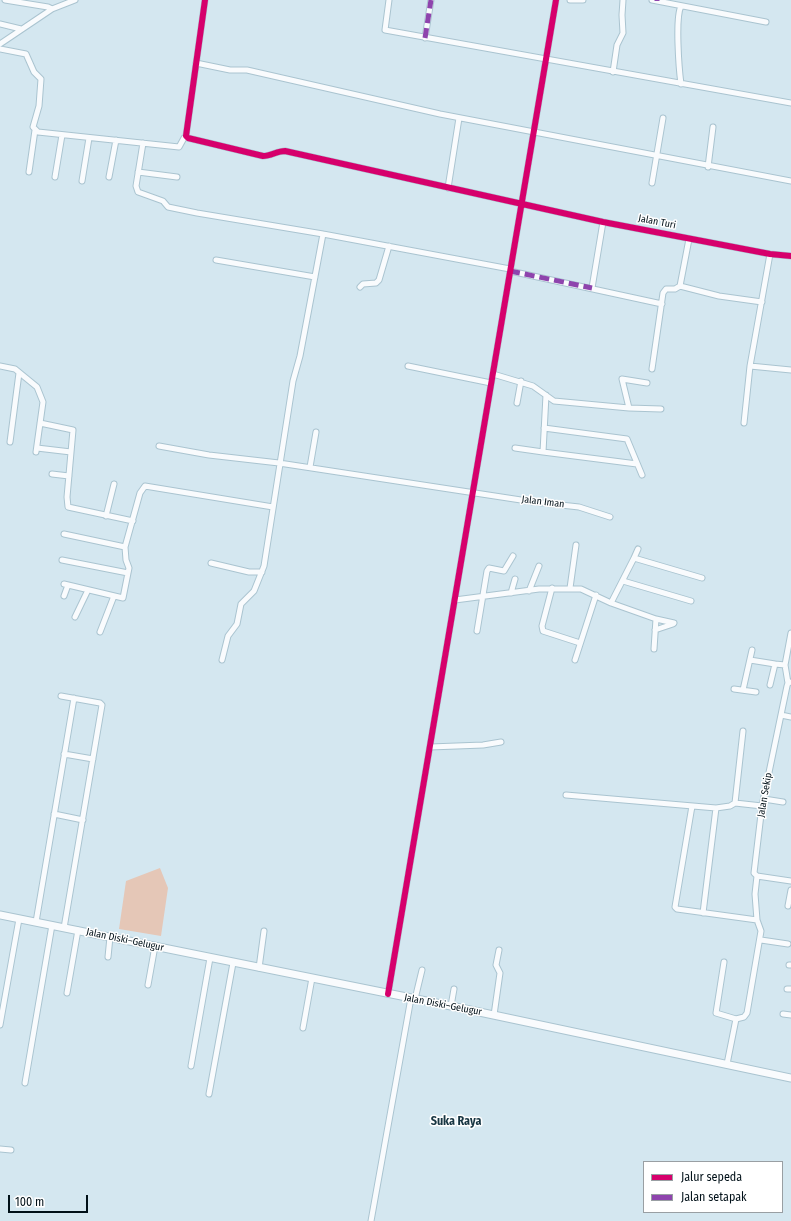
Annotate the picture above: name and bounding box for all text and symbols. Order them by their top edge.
street label: Jalan Turi [637,212,677,232]
street label: Jalan Iman [521,493,565,511]
street label: Jalan Sekip [755,772,775,818]
street label: Jalan Diski–Gelugur [85,926,165,954]
street label: Jalan Diski–Gelugur [403,992,483,1018]
district label: Suka Raya [431,1115,481,1129]
legend [643,1161,783,1213]
text: Jalur sepeda [681,1170,742,1184]
scale bar [10,1187,90,1213]
text: Jalan setapak [681,1190,747,1204]
text: 100 m [15,1195,44,1209]

